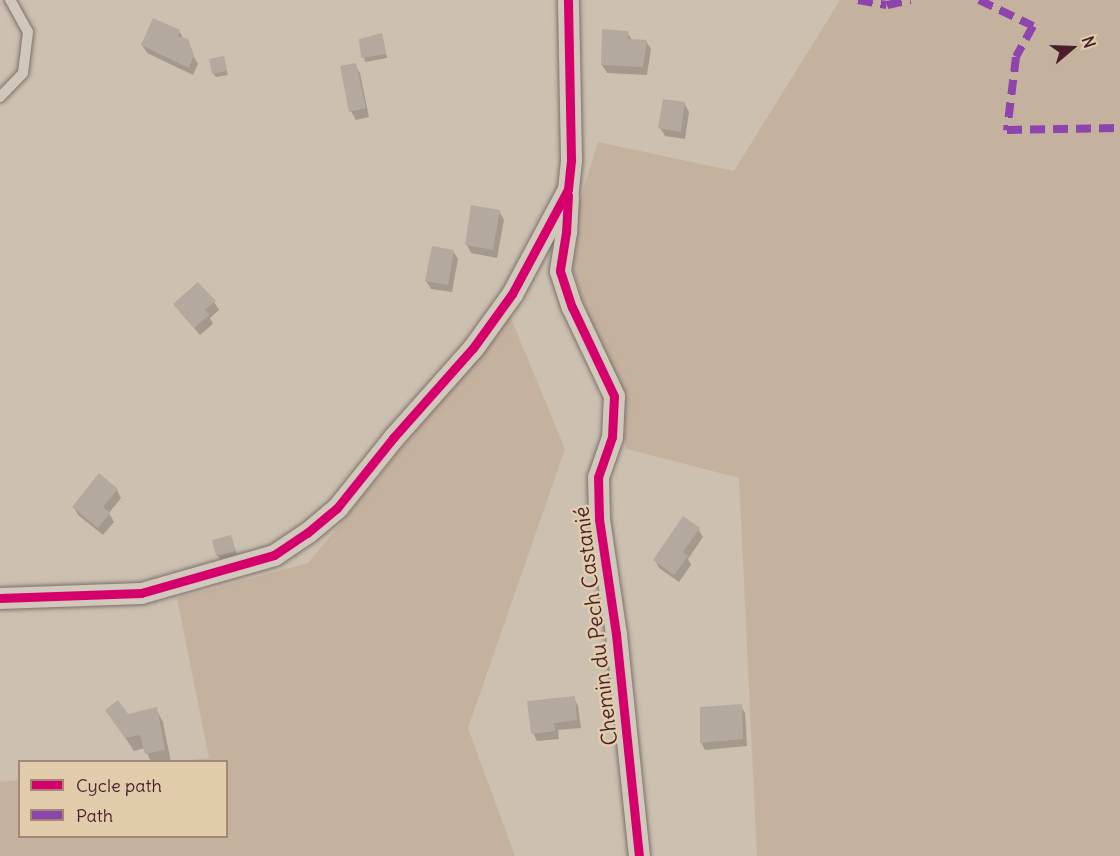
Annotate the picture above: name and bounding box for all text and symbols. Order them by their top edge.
north arrow [1042,18,1102,78]
text: N [1078,34,1100,51]
street label: Chemin du Pech Castanié [569,505,623,747]
legend [18,760,228,838]
text: Cycle path [76,774,162,797]
text: Path [76,804,113,827]

